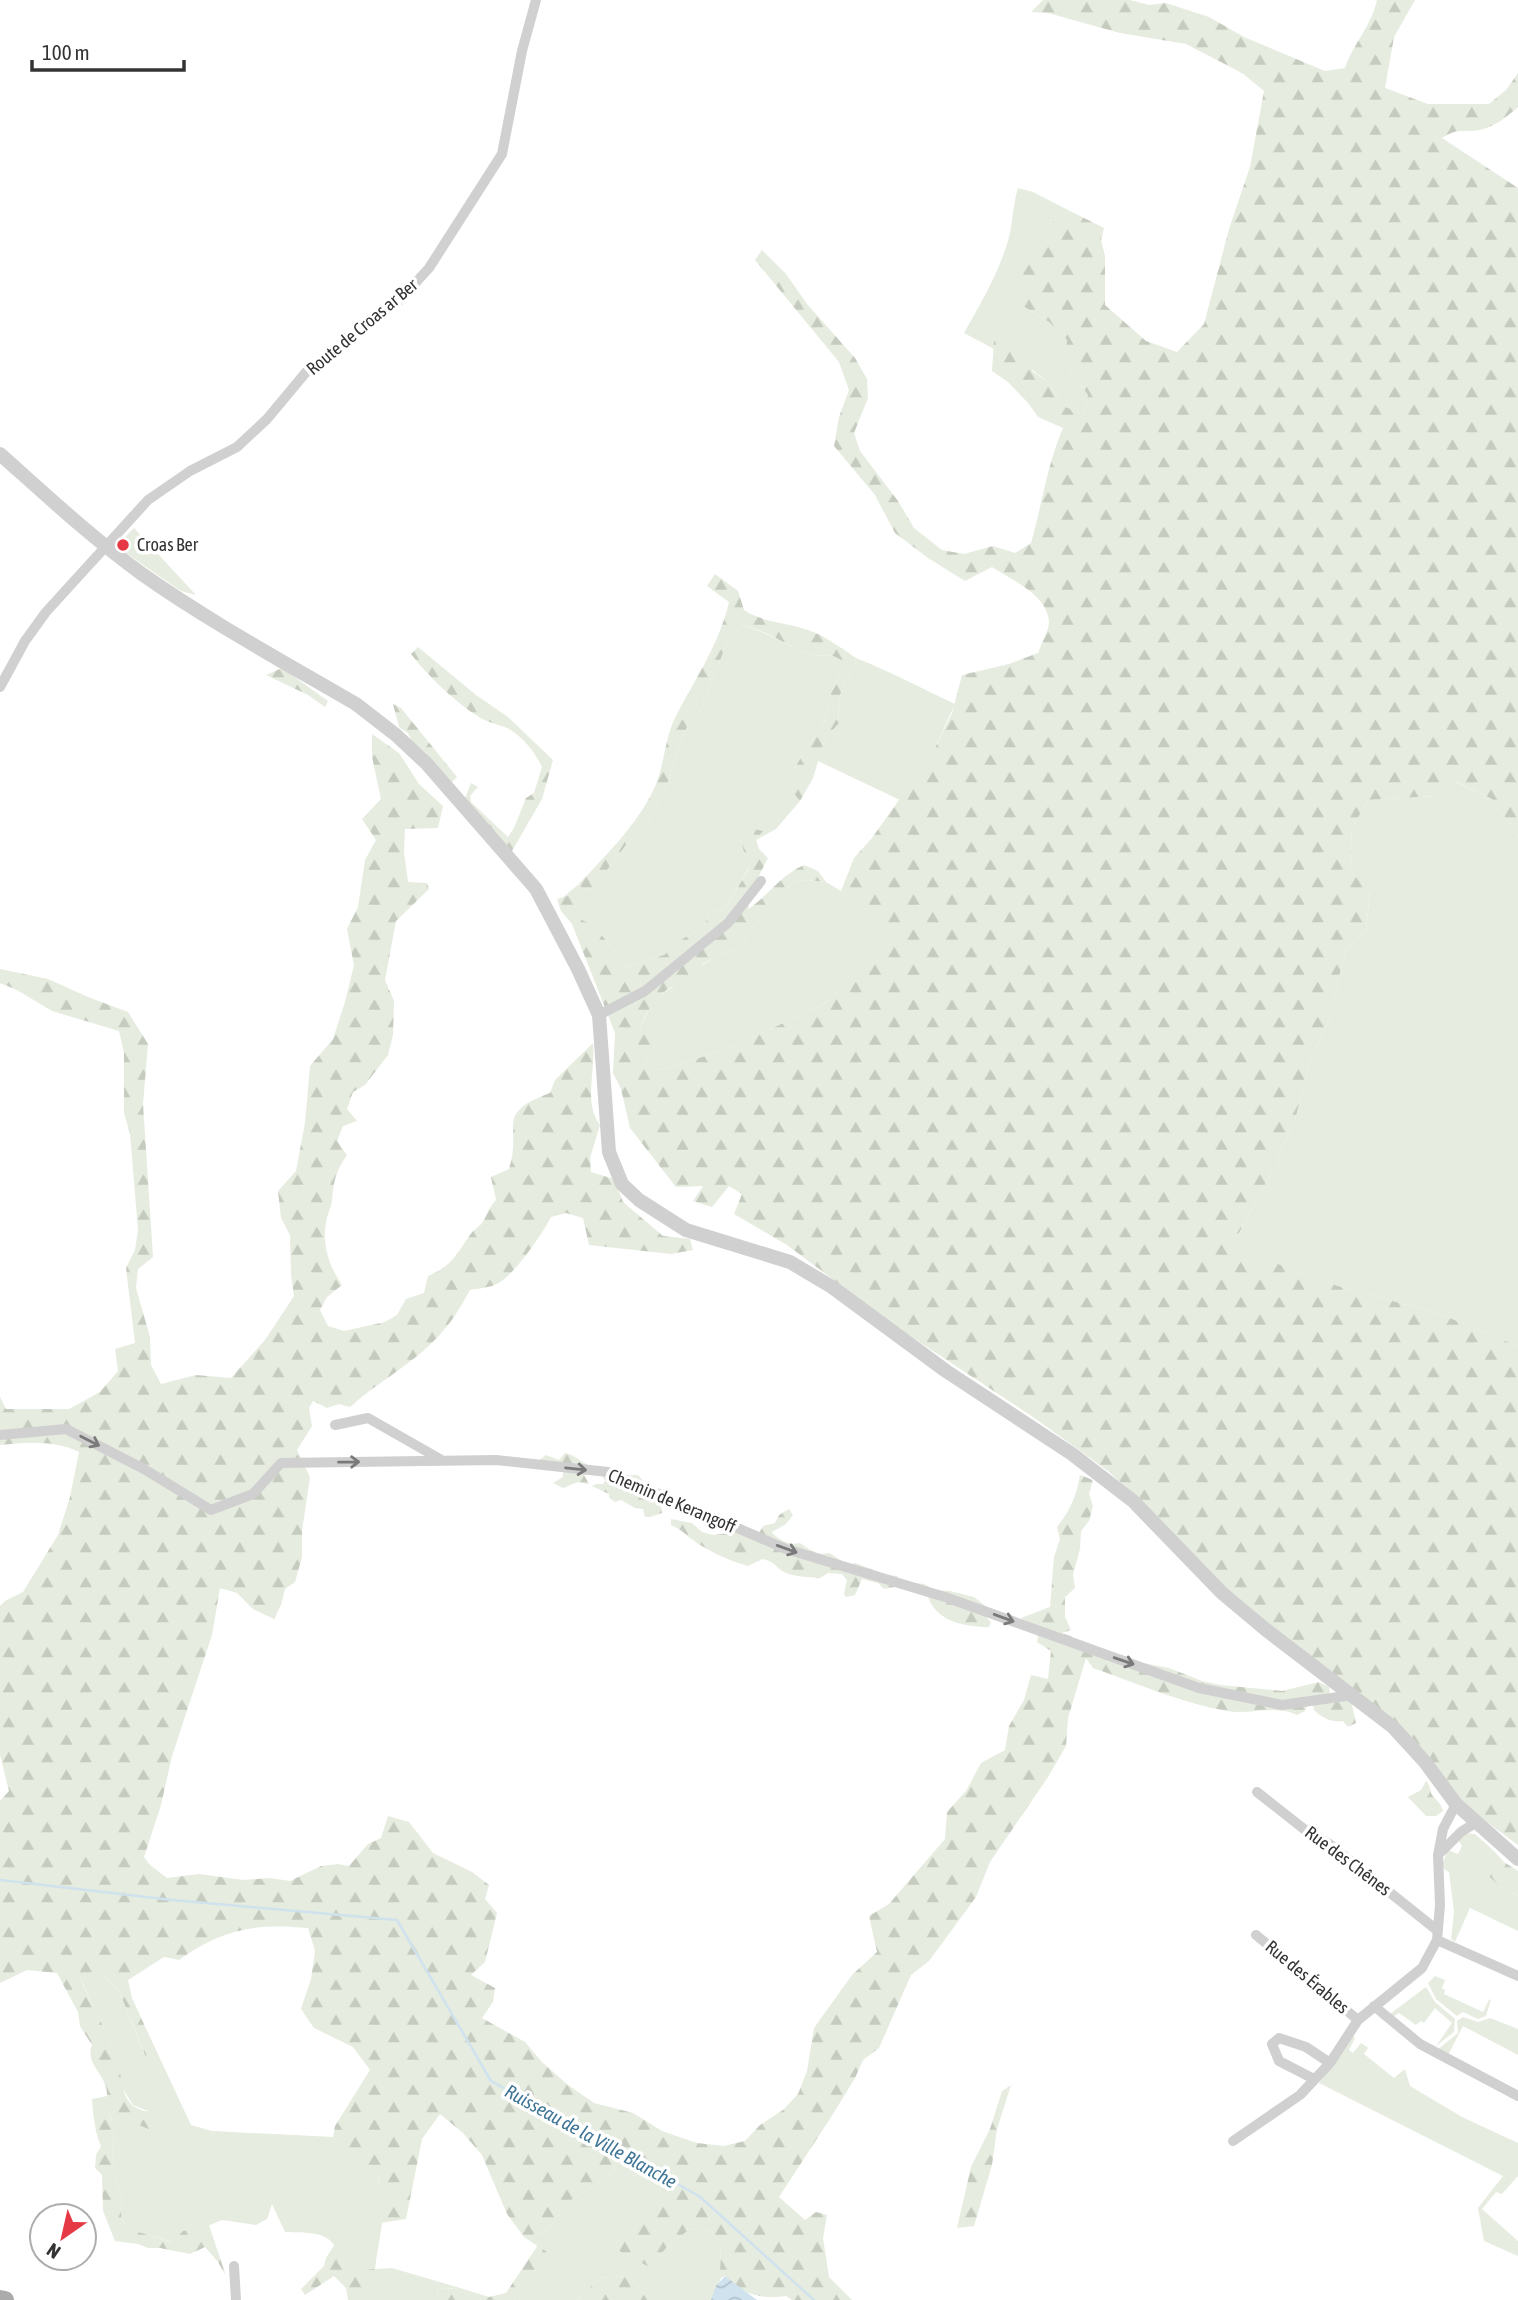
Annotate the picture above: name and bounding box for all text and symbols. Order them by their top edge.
scale bar [32,28,184,72]
text: 100 m [42,40,90,64]
street label: Route de Croas ar Ber [302,274,422,379]
place label: Croas Ber [137,534,199,555]
marker: Croas Ber [115,537,131,553]
one-way arrow [79,1435,99,1449]
one-way arrow [337,1455,360,1469]
one-way arrow [564,1462,587,1475]
street label: Chemin de Kerangoff [605,1464,739,1537]
one-way arrow [776,1544,798,1556]
one-way arrow [992,1613,1014,1625]
one-way arrow [1113,1656,1135,1668]
street label: Rue des Chênes [1301,1821,1395,1900]
street label: Rue des Érables [1261,1936,1353,2018]
water label: Ruisseau de la Ville Blanche [501,2080,681,2192]
north arrow [28,2202,98,2272]
text: N [43,2239,64,2263]

